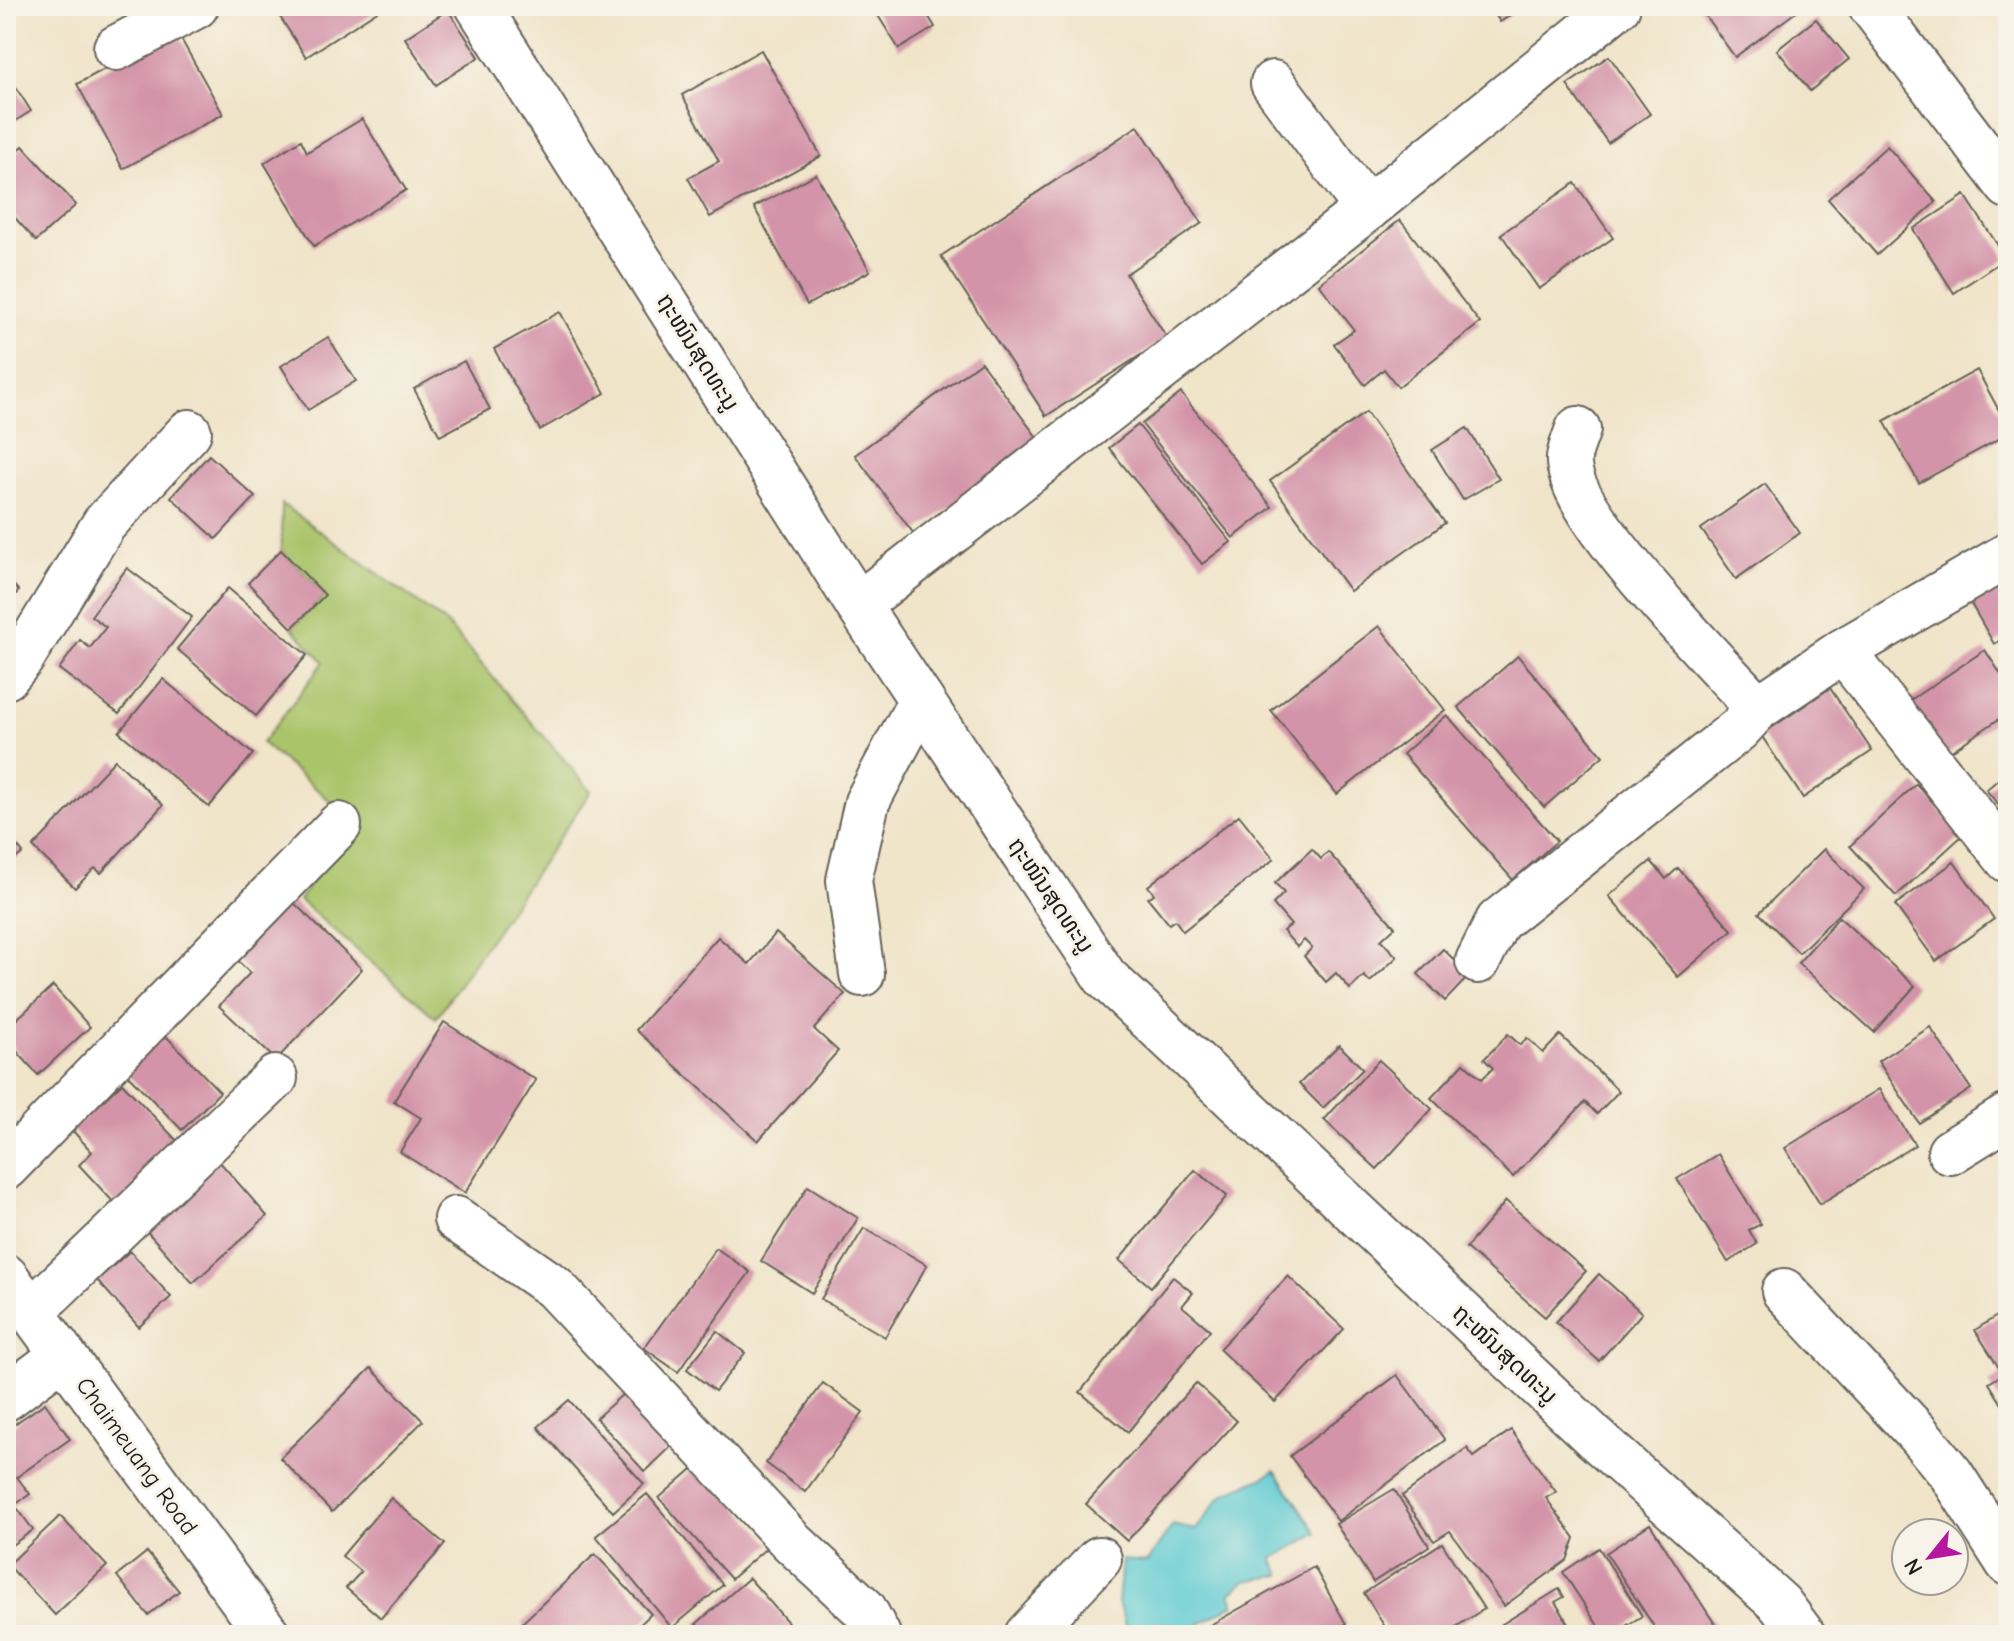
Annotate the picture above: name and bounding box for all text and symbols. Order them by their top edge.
street label: ຖະໜົນສຸດທະນູ [649,288,745,417]
street label: ຖະໜົນສຸດທະນູ [1000,832,1100,959]
street label: ຖະໜົນສຸດທະນູ [1445,1298,1563,1411]
street label: Chaimeuang Road [70,1372,204,1540]
north arrow [1890,1517,1970,1597]
text: N [1899,1554,1928,1579]

